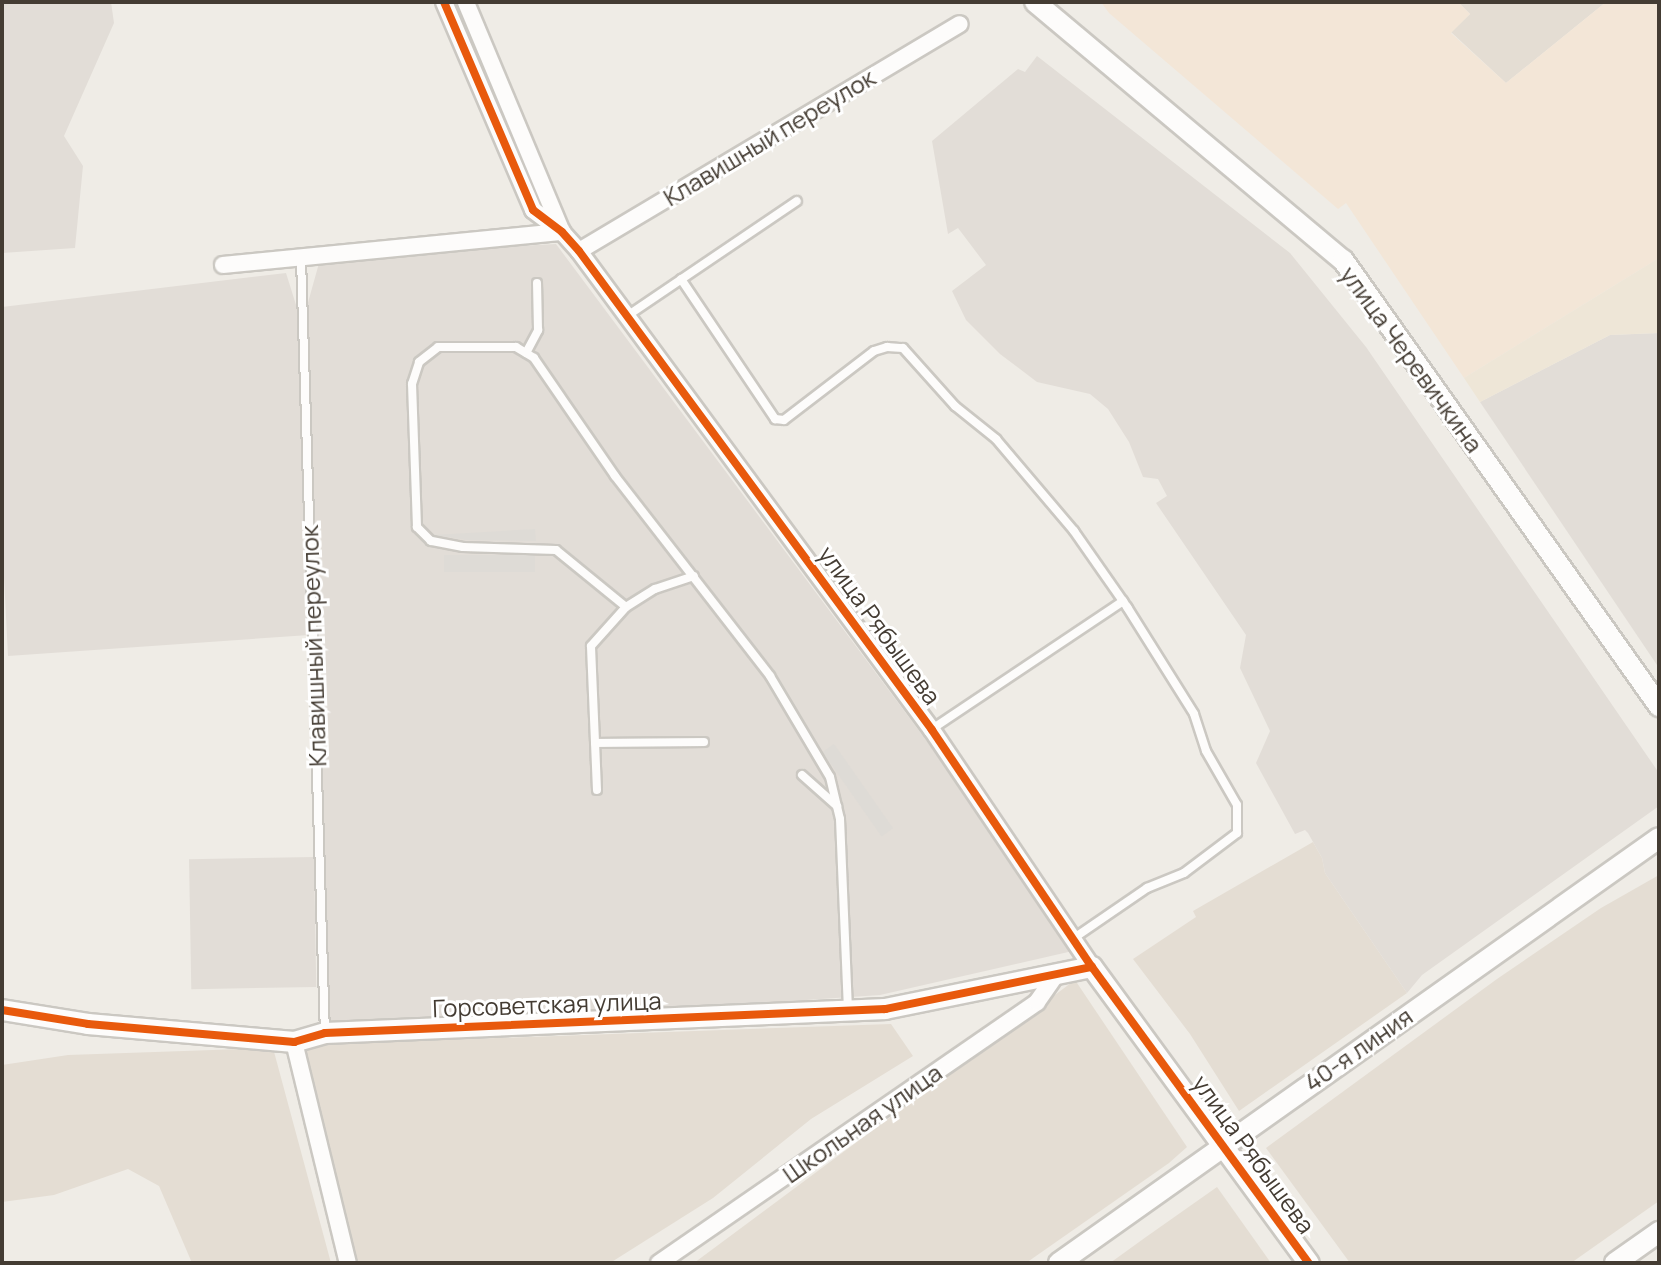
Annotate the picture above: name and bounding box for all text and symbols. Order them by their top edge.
street label: Клавишный переулок [658,62,880,212]
street label: улица Черевичкина [1335,260,1489,458]
street label: Клавишный переулок [294,525,332,767]
street label: улица Рябышева [813,540,947,710]
street label: Горсоветская улица [432,986,662,1022]
street label: 40-я линия [1298,1001,1418,1097]
street label: Школьная улица [777,1057,947,1189]
street label: улица Рябышева [1187,1069,1321,1239]

